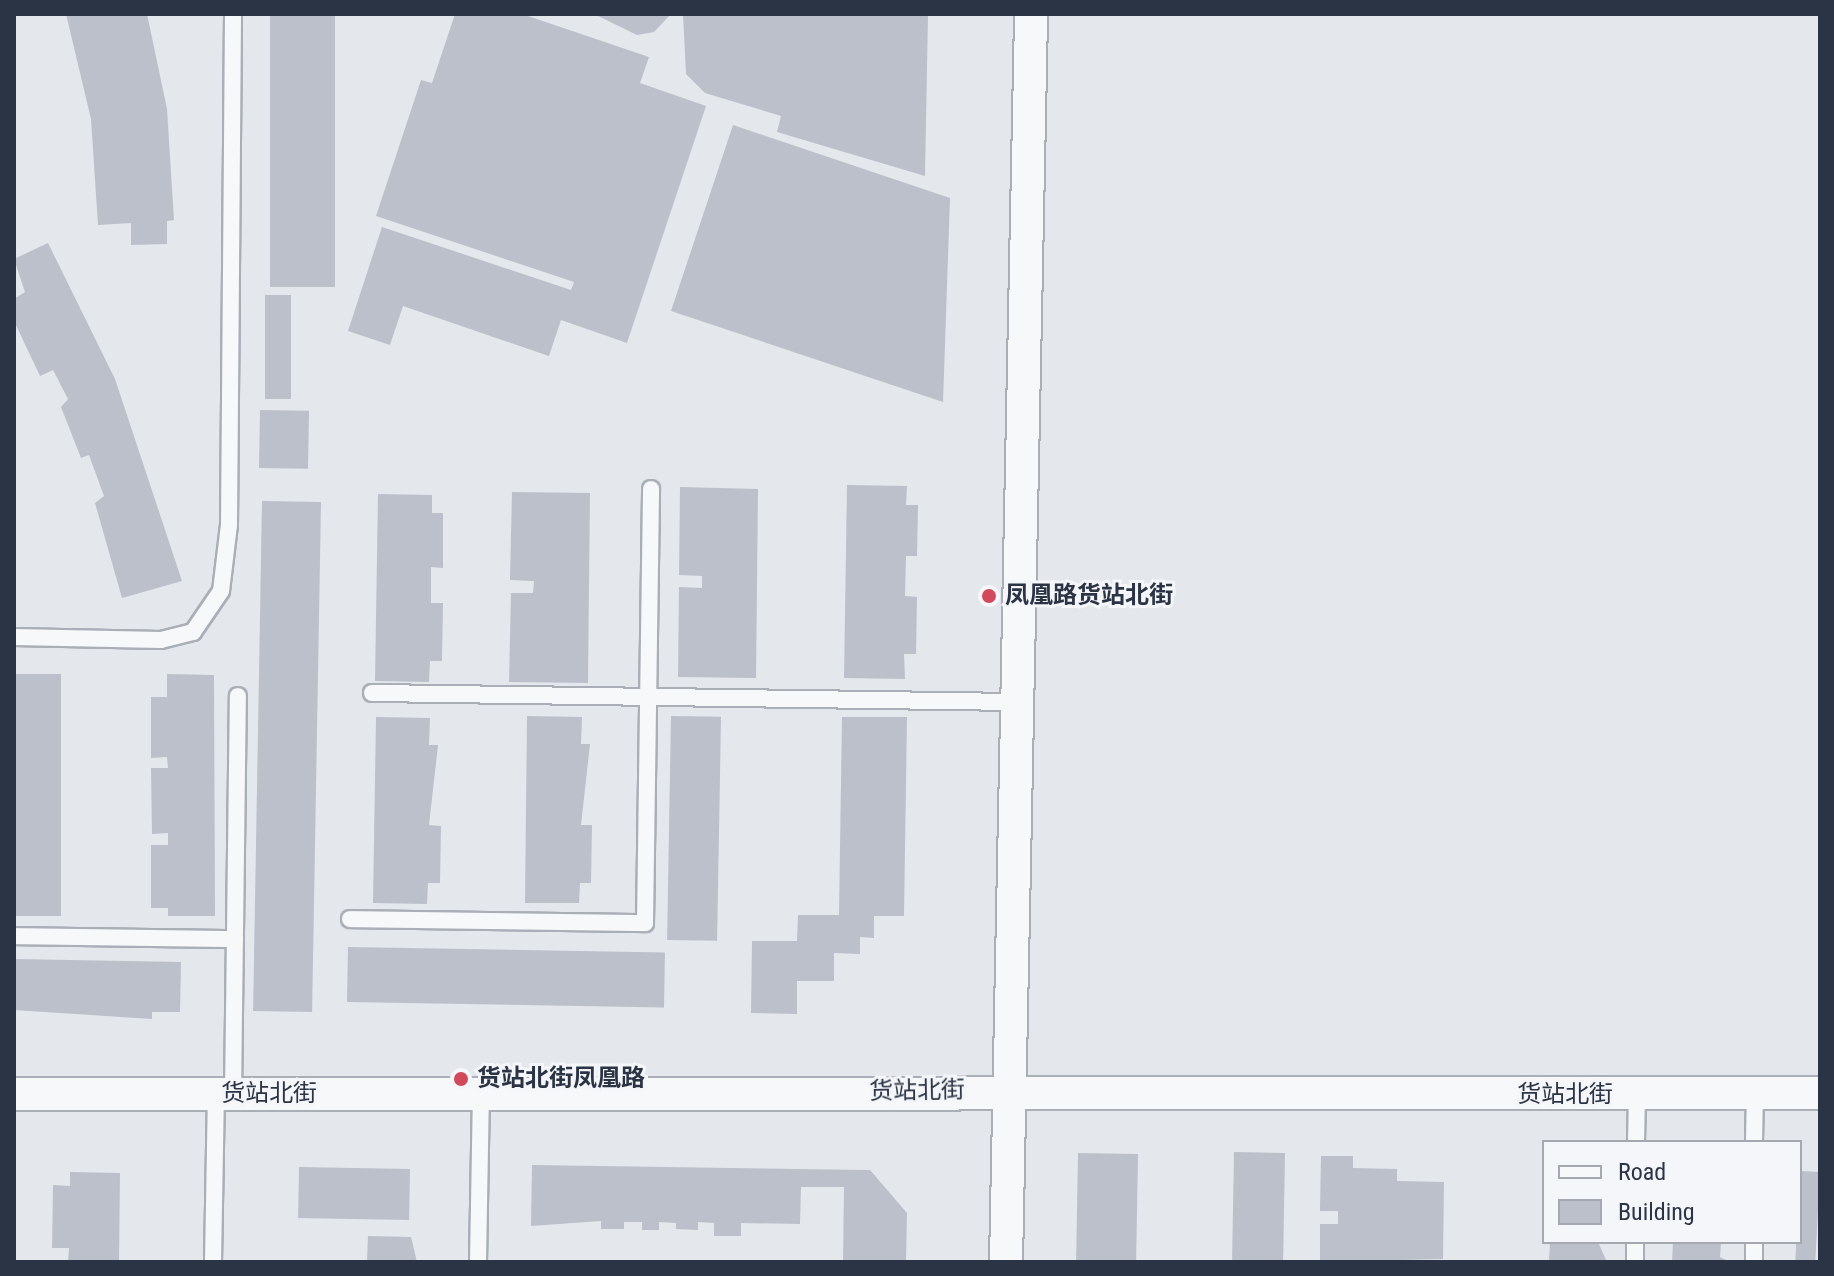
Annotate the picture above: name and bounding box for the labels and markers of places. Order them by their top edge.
place label: 凤凰路货站北街 [1005,582,1173,610]
marker: 凤凰路货站北街 [980,587,998,605]
place label: 货站北街凤凰路 [477,1065,645,1093]
marker: 货站北街凤凰路 [452,1070,470,1088]

